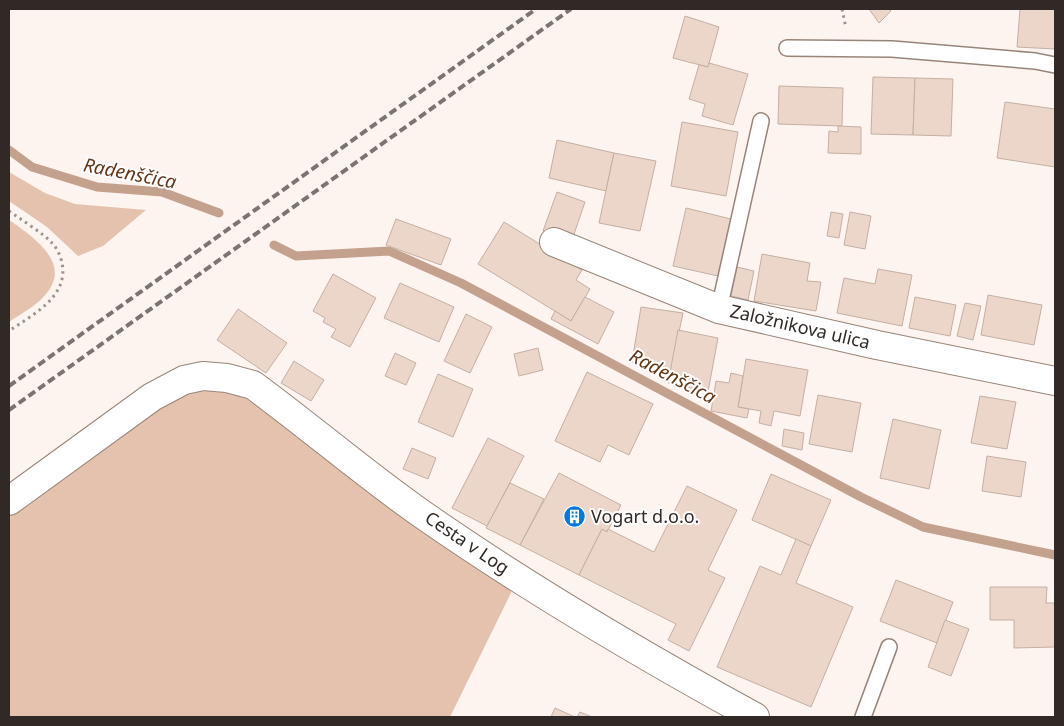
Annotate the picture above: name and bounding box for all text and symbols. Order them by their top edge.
water label: Radenščica [81,151,179,195]
street label: Založnikova ulica [728,298,873,354]
water label: Radenščica [625,342,721,410]
place label: Vogart d.o.o. [591,504,699,528]
street label: Cesta v Log [421,505,514,579]
building icon: Vogart d.o.o. [563,505,587,529]

